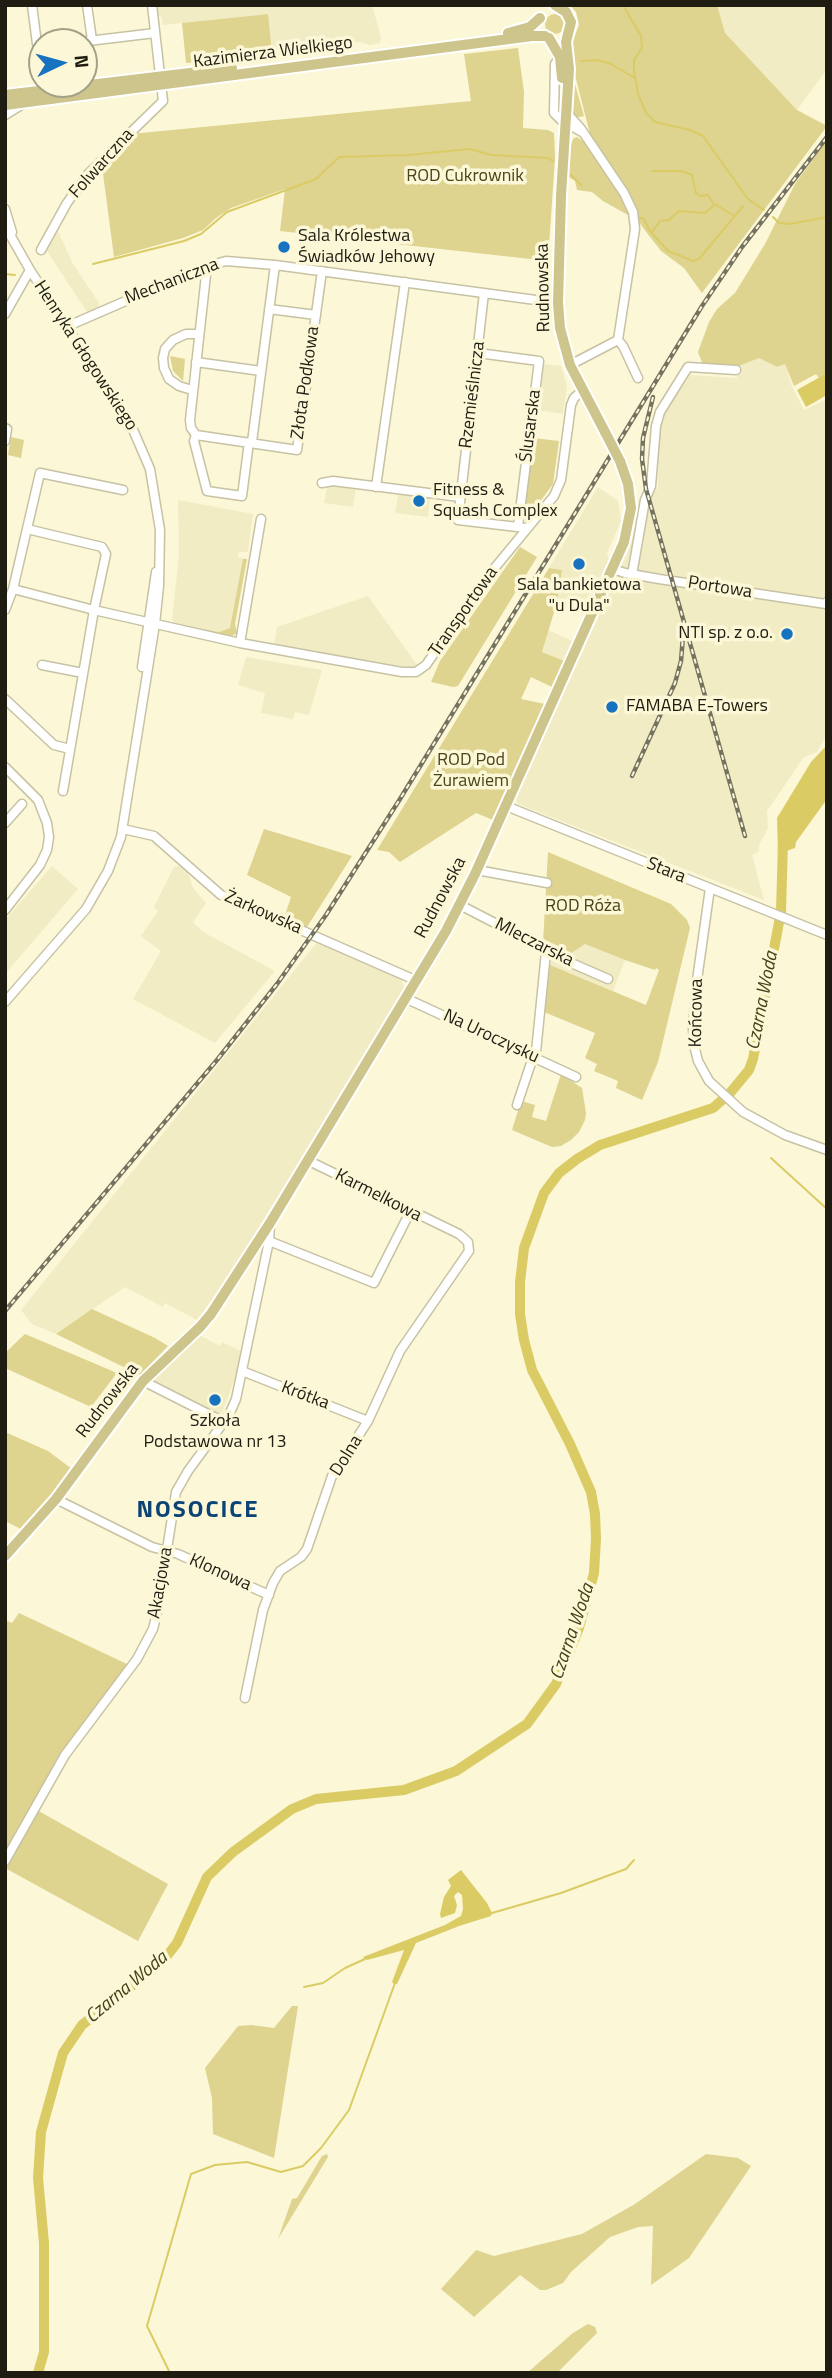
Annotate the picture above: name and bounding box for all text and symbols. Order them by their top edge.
north arrow [28,28,98,98]
street label: Kazimierza Wielkiego [192,33,354,73]
text: N [67,53,97,69]
street label: Folwarczna [65,125,139,203]
park label: ROD Cukrownik [406,166,524,188]
place label: Sala Królestwa Świadków Jehowy [298,226,435,268]
marker: Sala Królestwa Świadków Jehowy [276,239,292,255]
street label: Rudnowska [532,243,556,333]
street label: Mechaniczna [122,254,222,310]
street label: Henryka Głogowskiego [28,277,142,435]
street label: Złota Podkowa [287,325,325,441]
street label: Rzemieślnicza [456,340,490,450]
street label: Ślusarska [516,388,546,464]
place label: Fitness & Squash Complex [433,480,558,522]
marker: Fitness & Squash Complex [411,493,427,509]
marker: Sala bankietowa "u Dula" [571,556,587,572]
street label: Transportowa [425,563,503,661]
street label: Portowa [686,572,754,604]
place label: Sala bankietowa "u Dula" [517,575,641,618]
place label: NTI sp. z o.o. [678,623,773,645]
marker: NTI sp. z o.o. [779,626,795,642]
place label: FAMABA E-Towers [626,696,768,718]
marker: FAMABA E-Towers [604,699,620,715]
park label: ROD Pod Żurawiem [433,750,509,792]
street label: Stara [643,853,689,889]
street label: Rudnowska [411,854,471,942]
street label: Żarkowska [221,886,305,940]
park label: ROD Róża [545,896,621,918]
street label: Mleczarska [491,914,577,972]
water label: Czarna Woda [742,950,784,1052]
street label: Końcowa [686,978,708,1048]
street label: Na Uroczysku [440,1005,542,1069]
street label: Karmelkowa [331,1165,425,1227]
street label: Rudnowska [72,1359,144,1443]
street label: Krótka [278,1377,332,1415]
marker: Szkoła Podstawowa nr 13 [207,1392,223,1408]
place label: Szkoła Podstawowa nr 13 [144,1411,286,1454]
street label: Dolna [326,1432,368,1480]
district label: NOSOCICE [137,1497,259,1525]
street label: Akacjowa [144,1546,178,1620]
street label: Klonowa [186,1550,254,1596]
water label: Czarna Woda [546,1581,600,1683]
water label: Czarna Woda [81,1947,173,2029]

